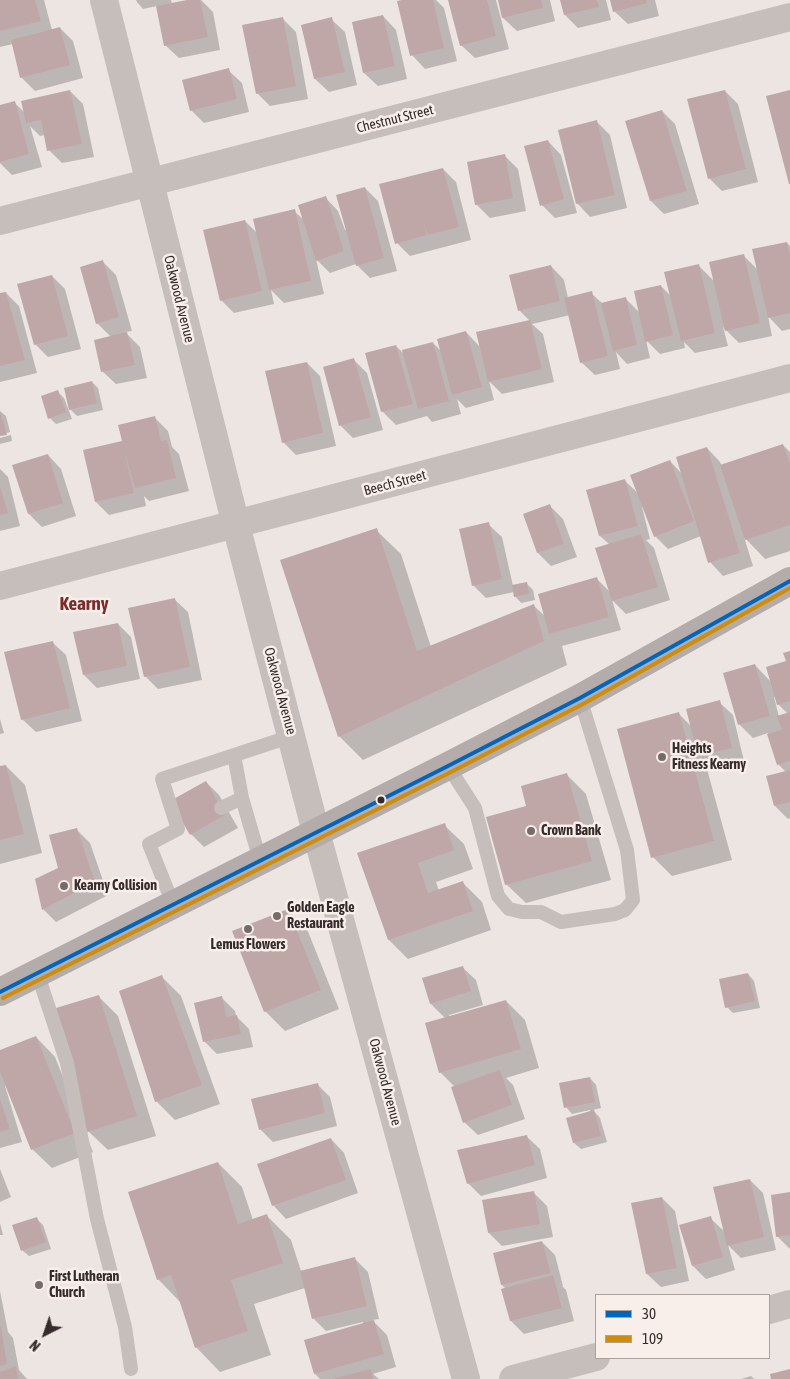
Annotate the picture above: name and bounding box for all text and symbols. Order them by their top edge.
street label: Chestnut Street [355,101,435,137]
street label: Oakwood Avenue [160,254,198,344]
street label: Beech Street [362,467,428,499]
district label: Kearny [59,593,109,615]
street label: Oakwood Avenue [260,646,300,736]
place label: Heights Fitness Kearny [672,741,746,774]
marker: Heights Fitness Kearny [656,751,668,763]
unlabelled marker [376,795,386,805]
place label: Crown Bank [541,823,601,839]
marker: Crown Bank [525,825,537,837]
place label: Kearny Collision [74,878,157,894]
marker: Kearny Collision [58,880,70,892]
place label: Golden Eagle Restaurant [287,900,355,932]
marker: Golden Eagle Restaurant [271,910,283,922]
marker: Lemus Flowers [242,923,254,935]
place label: Lemus Flowers [211,937,285,953]
street label: Oakwood Avenue [365,1037,405,1127]
place label: First Lutheran Church [49,1269,119,1302]
marker: First Lutheran Church [33,1279,45,1291]
legend [595,1294,770,1359]
text: 30 [642,1305,656,1322]
north arrow [20,1309,70,1359]
text: 109 [642,1330,663,1347]
text: N [27,1337,44,1354]

